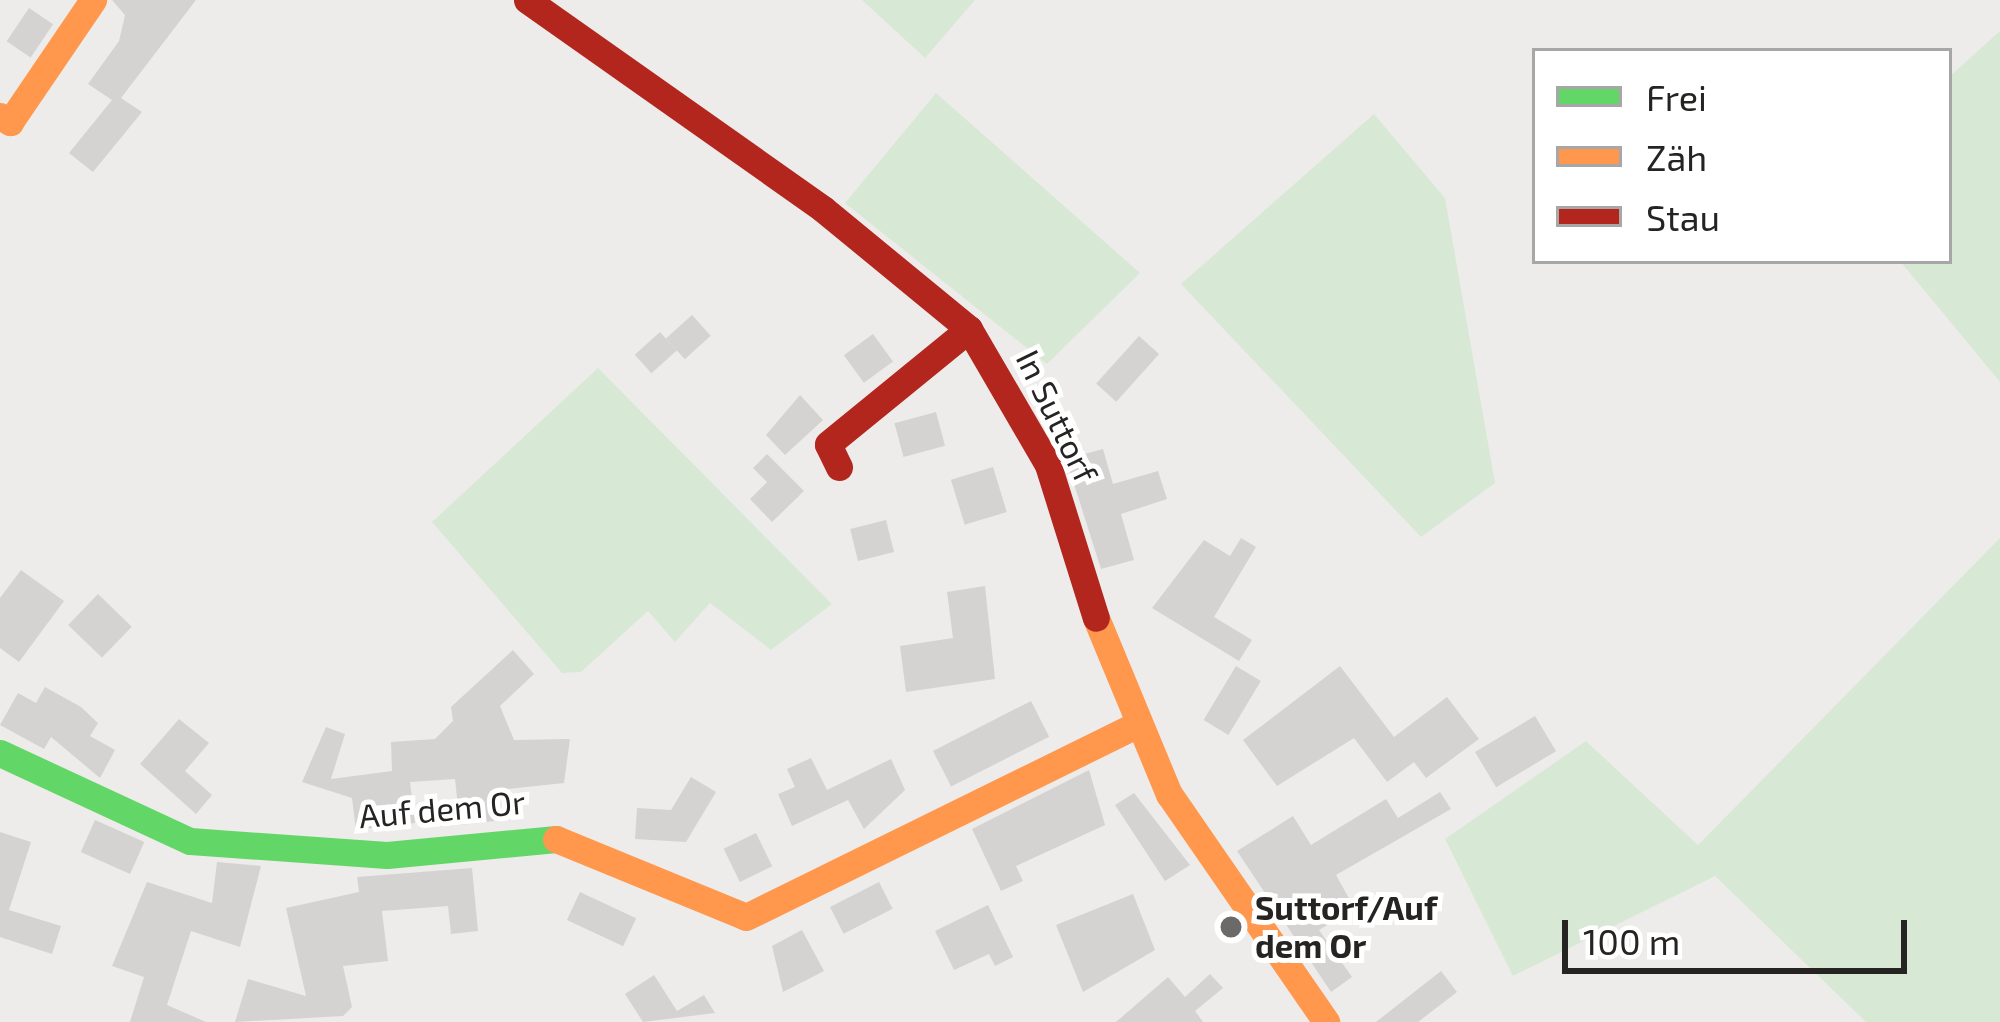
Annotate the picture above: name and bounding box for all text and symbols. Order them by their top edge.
legend [1532,48,1952,264]
text: Frei [1646,75,1707,118]
text: Zäh [1646,135,1707,178]
text: Stau [1646,195,1720,238]
street label: In Suttorf [1008,343,1106,489]
street label: Auf dem Or [357,782,527,836]
place label: Suttorf/Auf dem Or [1255,888,1437,966]
scale bar [1568,896,1913,970]
marker: Suttorf/Auf dem Or [1218,914,1244,940]
text: 100 m [1583,919,1680,962]

